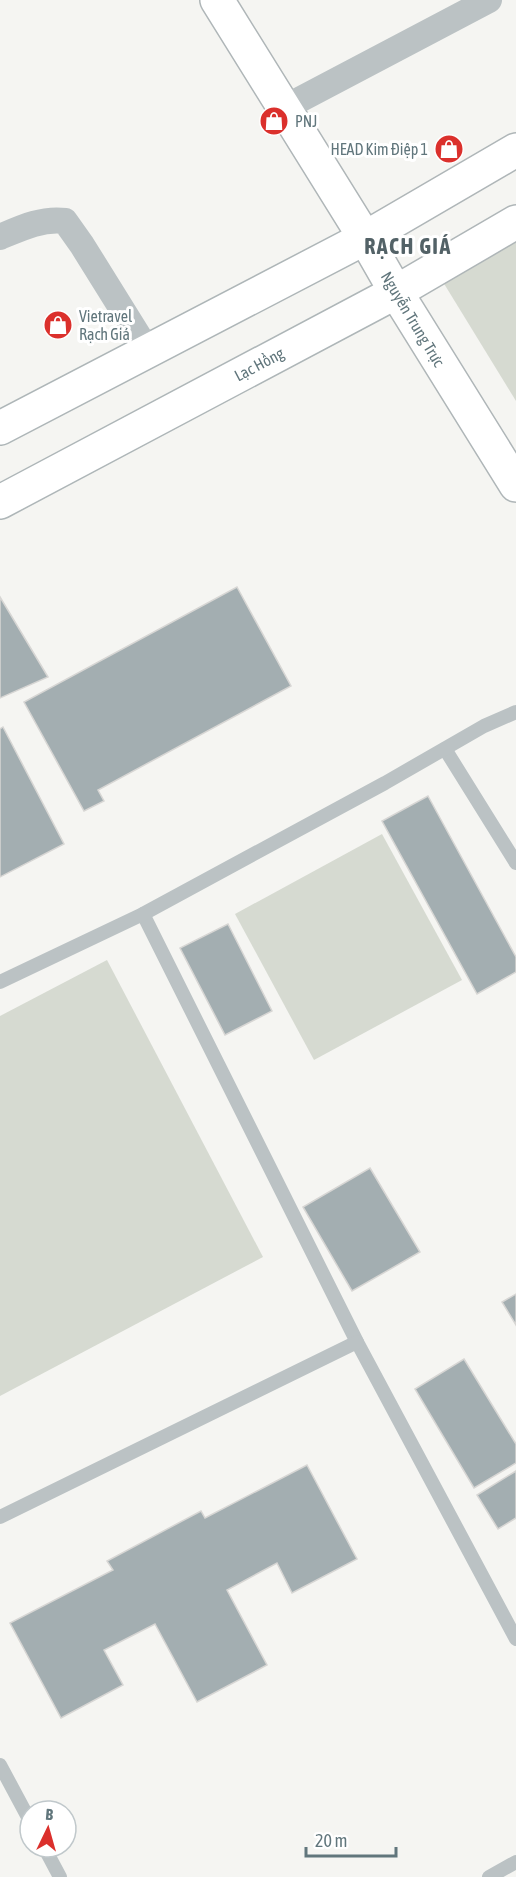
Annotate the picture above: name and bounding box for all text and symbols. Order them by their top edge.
shop icon: PNJ [258,105,290,137]
place label: PNJ [295,112,317,130]
shop icon: HEAD Kim Điệp 1 [433,133,465,165]
place label: HEAD Kim Điệp 1 [330,140,428,159]
district label: RẠCH GIÁ [364,233,452,259]
street label: Nguyễn Trung Trực [377,268,448,370]
place label: Vietravel Rạch Giá [79,307,133,343]
shop icon: Vietravel Rạch Giá [42,309,74,341]
street label: Lạc Hồng [231,343,287,385]
north arrow [18,1799,78,1859]
text: B [45,1805,54,1823]
scale bar [306,1820,396,1858]
text: 20 m [315,1830,347,1851]

